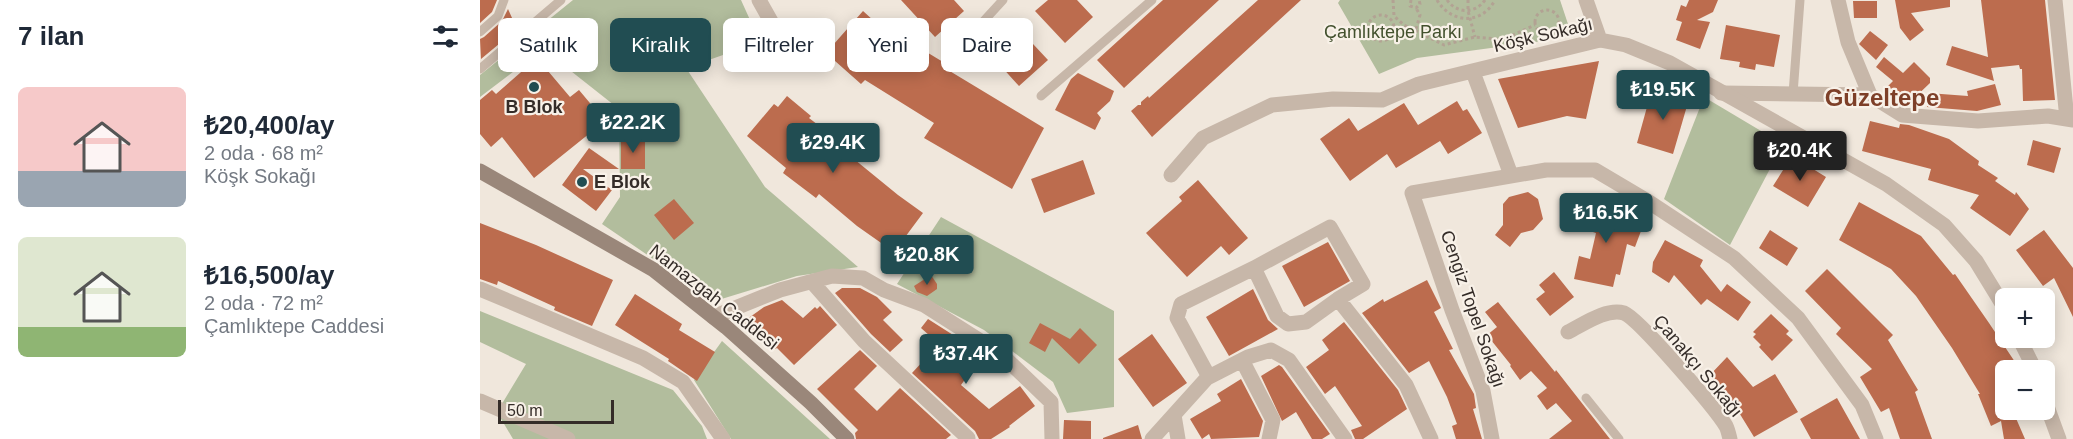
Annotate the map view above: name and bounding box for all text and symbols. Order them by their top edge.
street label: Köşk Sokağı [1492,14,1594,56]
chip: Satılık [498,18,598,72]
chip: Kiralık [610,18,711,72]
chip: Filtreler [723,18,835,72]
chip: Yeni [847,18,929,72]
chip: Daire [941,18,1033,72]
icon: filters [429,20,462,53]
text: 7 ilan [18,21,84,51]
park label: Çamlıktepe Parkı [1324,22,1462,42]
pin: ₺19.5K [1614,70,1712,121]
text: ₺19.5K [1631,78,1695,100]
marker: B Blok [527,80,541,94]
district label: Güzeltepe [1825,84,1939,111]
place label: B Blok [505,97,563,117]
pin: ₺22.2K [584,103,682,154]
text: ₺20,400/ay [204,110,335,140]
icon: home [66,111,138,183]
text: ₺22.2K [601,111,665,133]
pin: ₺29.4K [784,123,882,174]
text: ₺29.4K [801,131,865,153]
pin: ₺20.4K [1751,131,1849,182]
text: ₺20.4K [1768,139,1832,161]
text: 2 oda · 68 m² [204,142,323,164]
text: Köşk Sokağı [204,165,316,187]
place label: E Blok [594,172,651,192]
marker: E Blok [575,175,589,189]
pin: ₺16.5K [1557,193,1655,244]
text: ₺16.5K [1574,201,1638,223]
street label: Cengiz Topel Sokağı [1437,228,1509,390]
pin: ₺20.8K [878,235,976,286]
street label: Namazgah Caddesi [646,240,782,354]
text: ₺20.8K [895,243,959,265]
text: ₺16,500/ay [204,260,335,290]
icon: home [66,261,138,333]
map controls [1995,288,2055,420]
button: + [1995,288,2055,348]
text: 2 oda · 72 m² [204,292,323,314]
street label: Çanakçı Sokağı [1649,311,1747,421]
text: Çamlıktepe Caddesi [204,315,384,337]
pin: ₺37.4K [917,334,1015,385]
text: ₺37.4K [934,342,998,364]
button: − [1995,360,2055,420]
scale bar [498,397,614,424]
text: 50 m [507,402,543,419]

